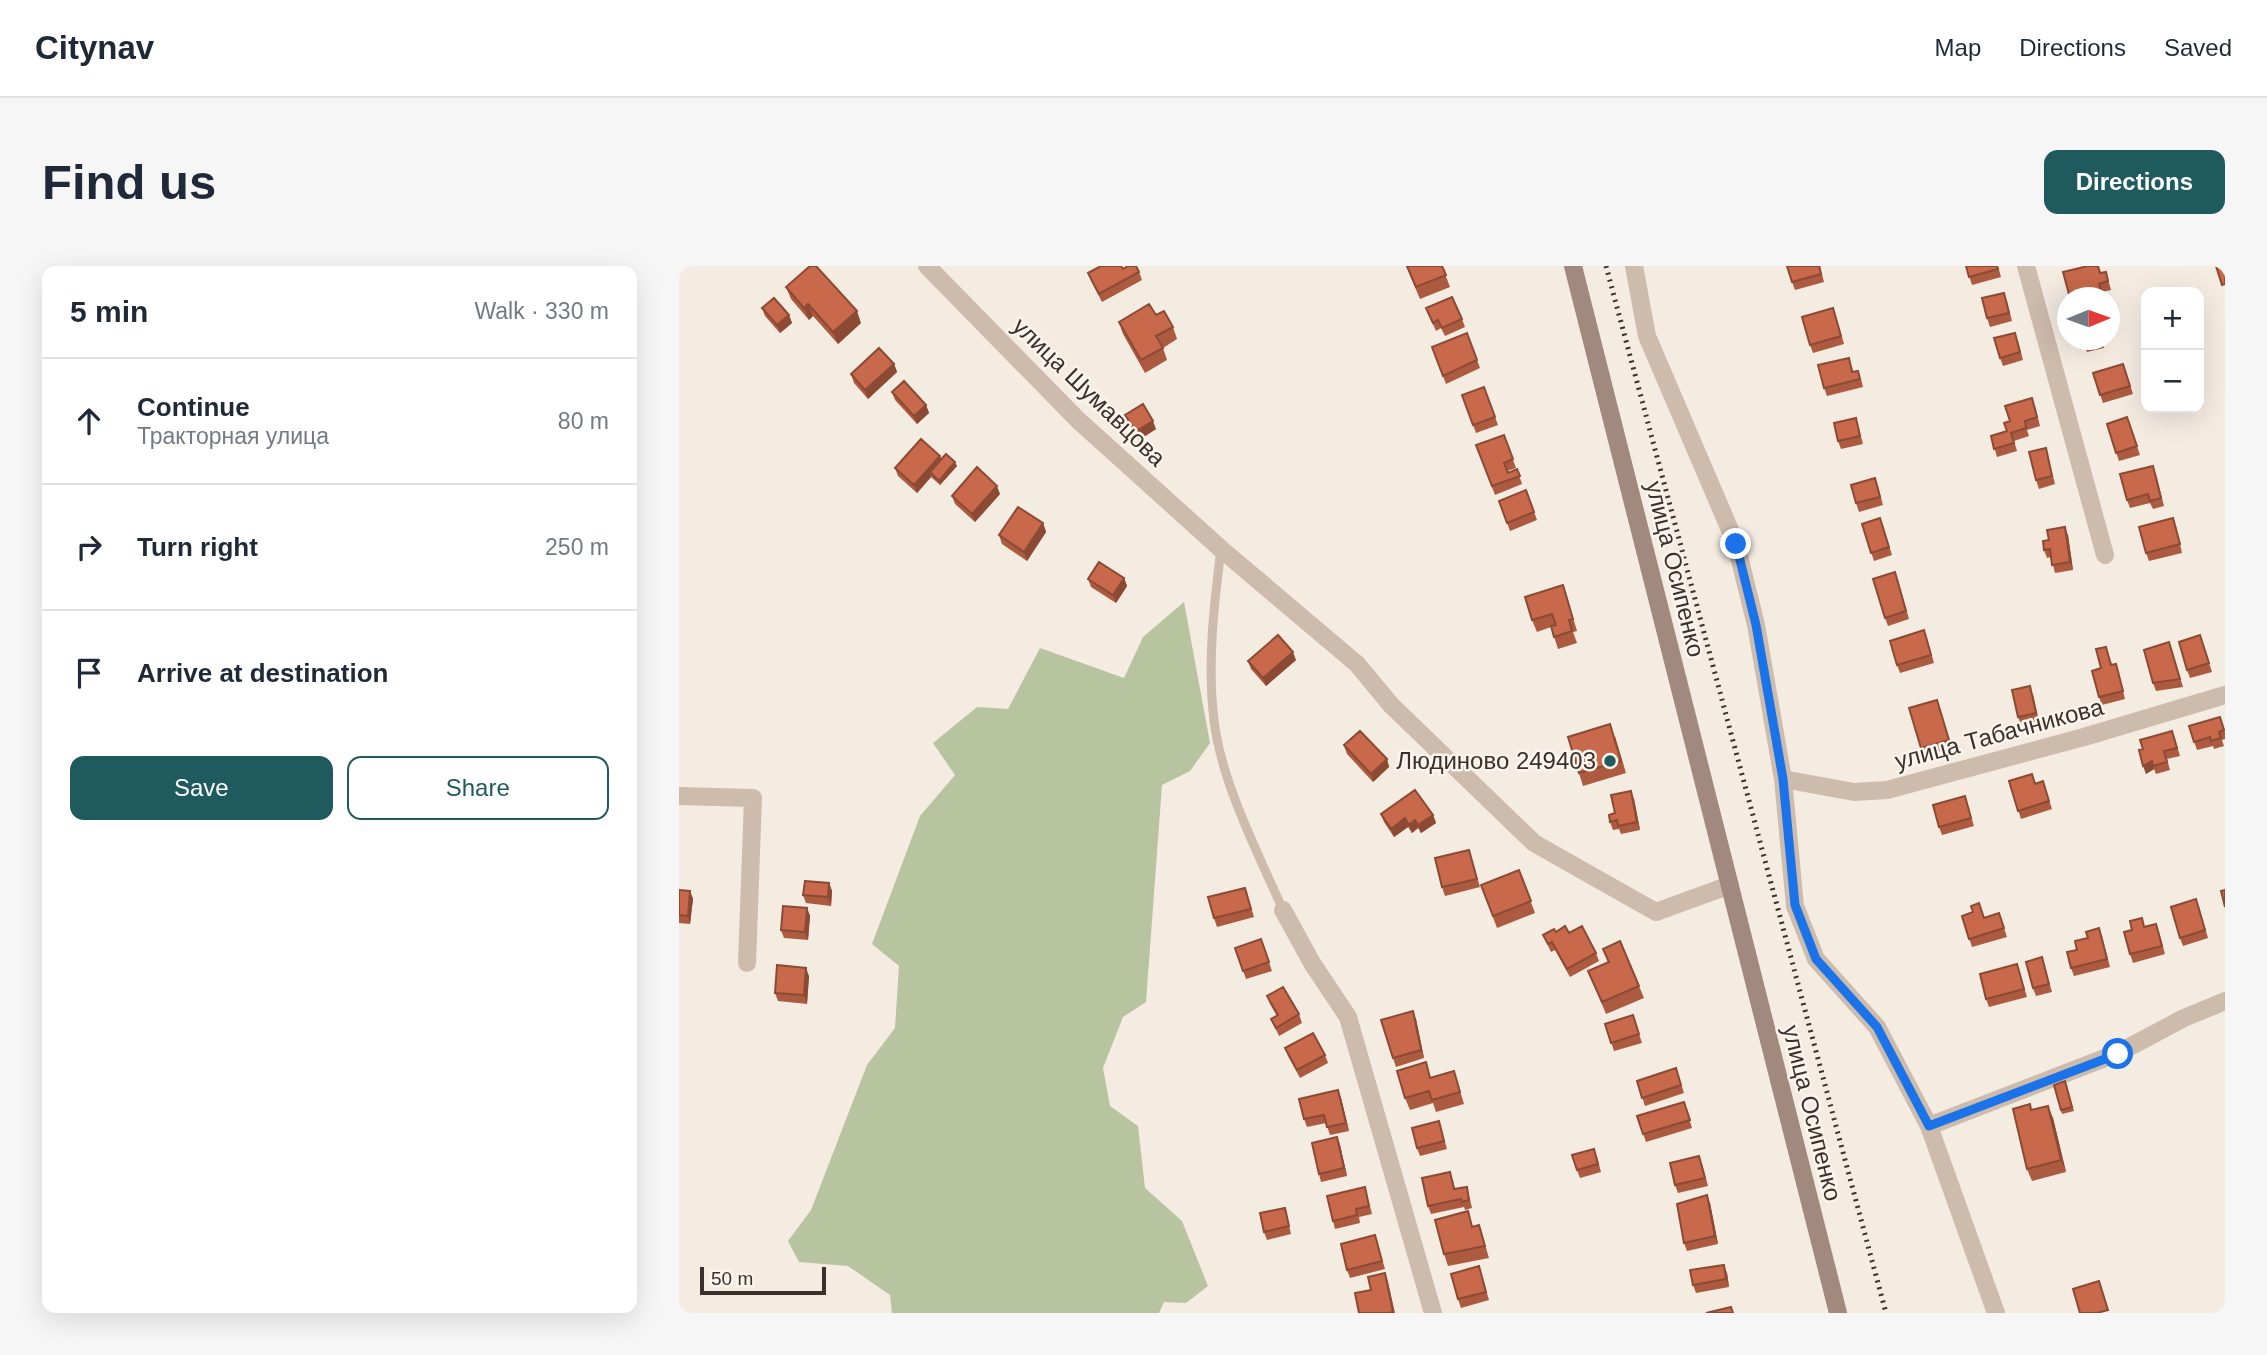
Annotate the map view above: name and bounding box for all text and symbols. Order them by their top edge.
text: Citynav [35,29,154,66]
text: Map [1935,34,1981,61]
text: Directions [2019,34,2126,61]
text: Saved [2164,34,2232,61]
button: Directions [2044,150,2225,214]
text: Find us [42,155,216,209]
north arrow [2057,287,2120,350]
map controls [2141,287,2204,413]
button: + [2141,287,2204,350]
text: 5 min [70,295,148,328]
text: Walk · 330 m [474,298,609,324]
street label: улица Шумавцова [1007,312,1172,472]
button: − [2141,350,2204,413]
text: Continue [137,392,250,422]
icon: ahead [70,402,108,440]
text: 80 m [558,408,609,434]
text: Тракторная улица [137,423,329,449]
street label: улица Осипенко [1641,478,1710,660]
icon: right [70,528,108,566]
route end [1720,528,1751,559]
text: Turn right [137,532,258,562]
text: 250 m [545,534,609,560]
icon: arrive [70,654,108,692]
text: Arrive at destination [137,658,388,688]
street label: улица Табачникова [1892,693,2107,774]
place label: Людиново 249403 [1396,747,1596,774]
marker: Людиново 249403 [1602,753,1618,769]
button: Save [70,756,333,820]
button: Share [347,756,609,820]
street label: улица Осипенко [1778,1022,1847,1204]
route start [2102,1038,2133,1069]
scale bar [700,1264,826,1296]
text: 50 m [711,1268,753,1289]

